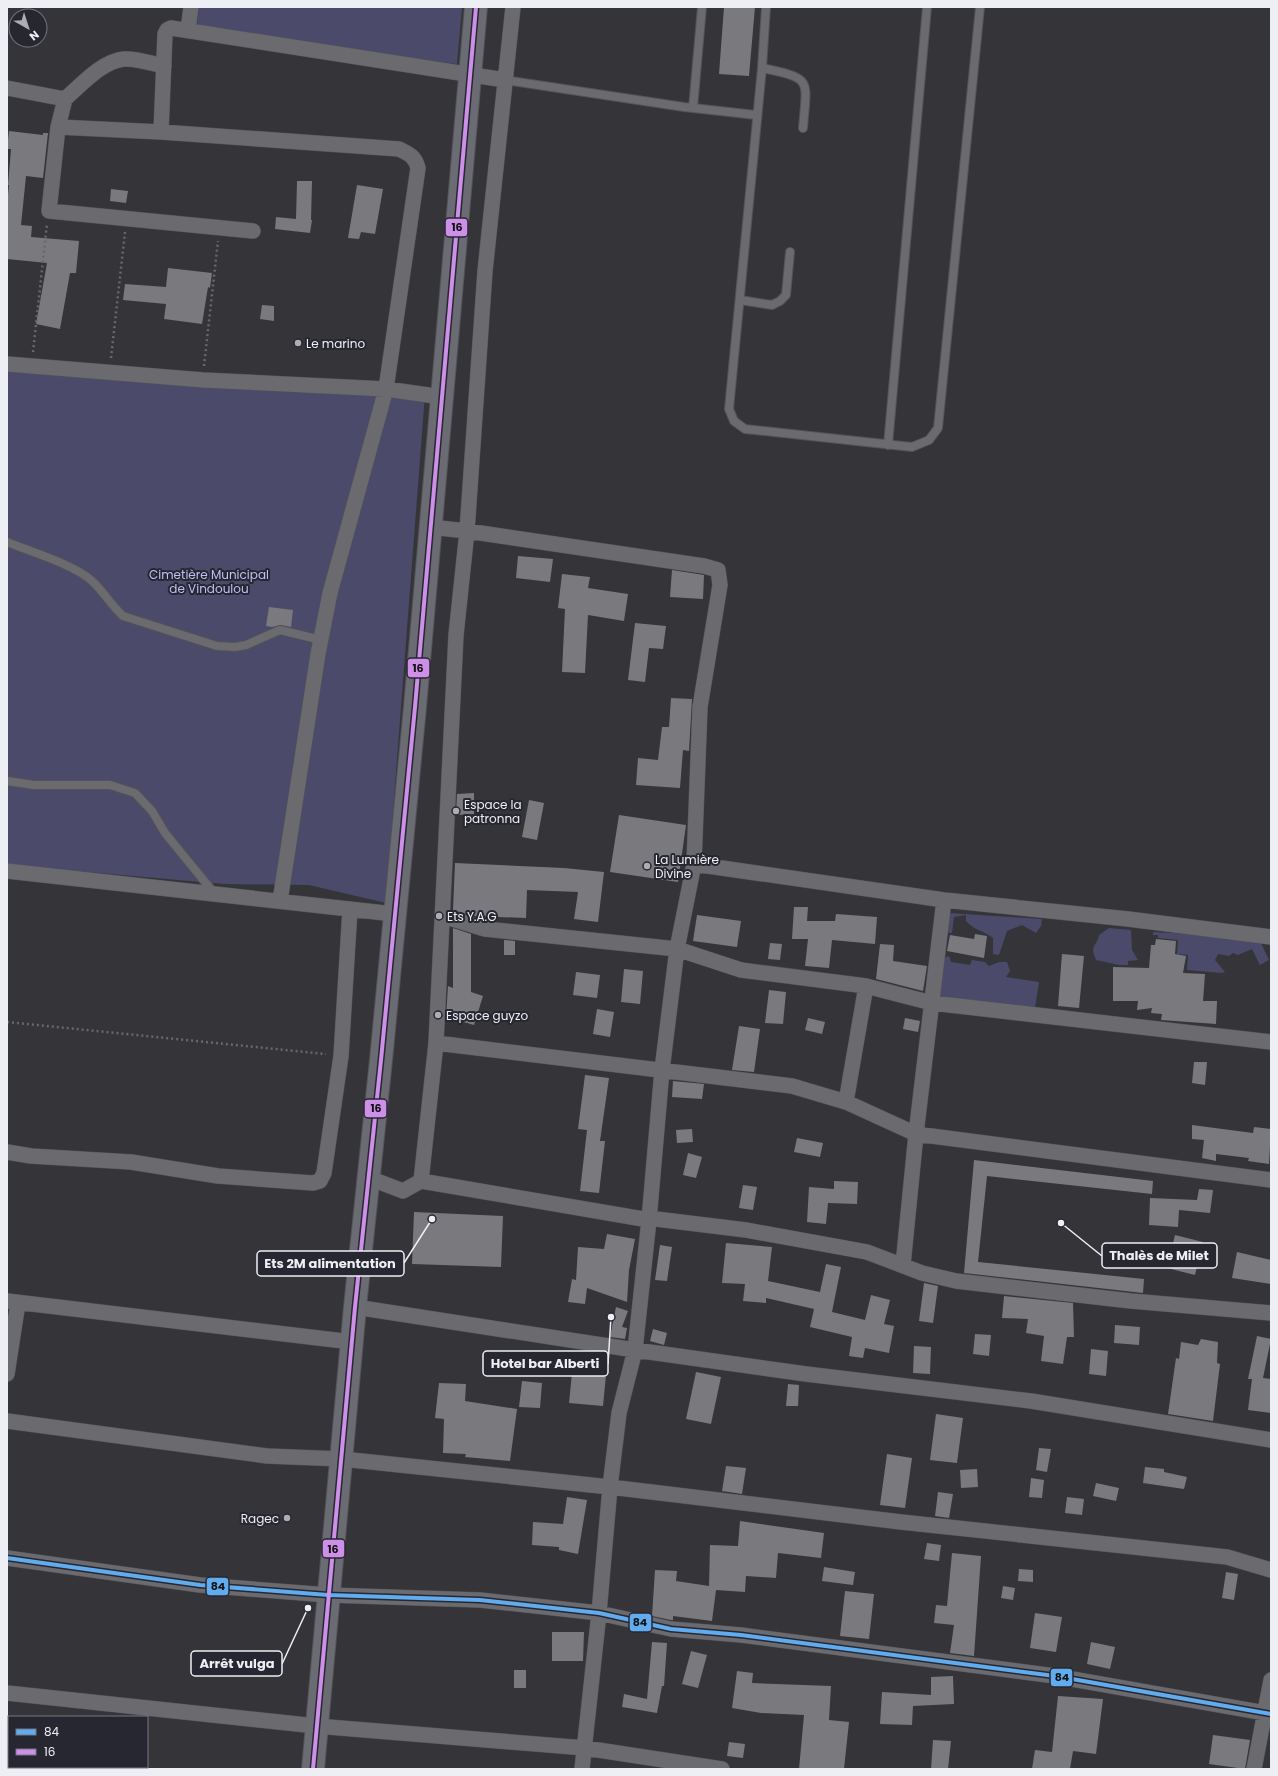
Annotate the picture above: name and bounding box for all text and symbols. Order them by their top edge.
north arrow [8,8,48,48]
text: N [26,27,43,45]
line badge: 16 [445,218,468,237]
text: 16 [451,219,463,235]
place label: Le marino [306,335,365,352]
marker: Le marino [293,338,303,348]
park label: Cimetière Municipal de Vindoulou [149,566,269,597]
line badge: 16 [407,658,430,678]
text: 16 [412,660,424,676]
place label: Espace la patronna [464,796,522,827]
marker: Espace la patronna [451,806,461,816]
place label: La Lumière Divine [655,851,719,882]
marker: La Lumière Divine [642,861,652,871]
place label: Ets Y.A.G [447,908,496,925]
marker: Ets Y.A.G [434,911,444,921]
place label: Espace guyzo [446,1007,529,1024]
marker: Espace guyzo [433,1010,443,1020]
line badge: 16 [364,1099,387,1118]
text: 16 [370,1100,382,1116]
callout: Thalès de Milet [1102,1243,1217,1268]
text: Thalès de Milet [1109,1246,1209,1265]
callout: Ets 2M alimentation [257,1251,404,1276]
text: Ets 2M alimentation [264,1254,396,1273]
callout: Hotel bar Alberti [483,1351,608,1376]
text: Hotel bar Alberti [491,1354,599,1373]
place label: Ragec [241,1510,279,1527]
marker: Ragec [282,1513,292,1523]
line badge: 16 [322,1539,345,1558]
text: 16 [327,1541,339,1557]
line badge: 84 [206,1577,229,1596]
text: 84 [211,1578,226,1594]
line badge: 84 [629,1613,652,1632]
text: 84 [633,1614,648,1630]
callout: Arrêt vulga [191,1651,282,1676]
text: Arrêt vulga [199,1654,275,1673]
line badge: 84 [1050,1668,1073,1687]
text: 84 [1055,1669,1070,1685]
legend [8,1716,148,1768]
text: 84 [44,1723,60,1740]
text: 16 [44,1743,55,1760]

